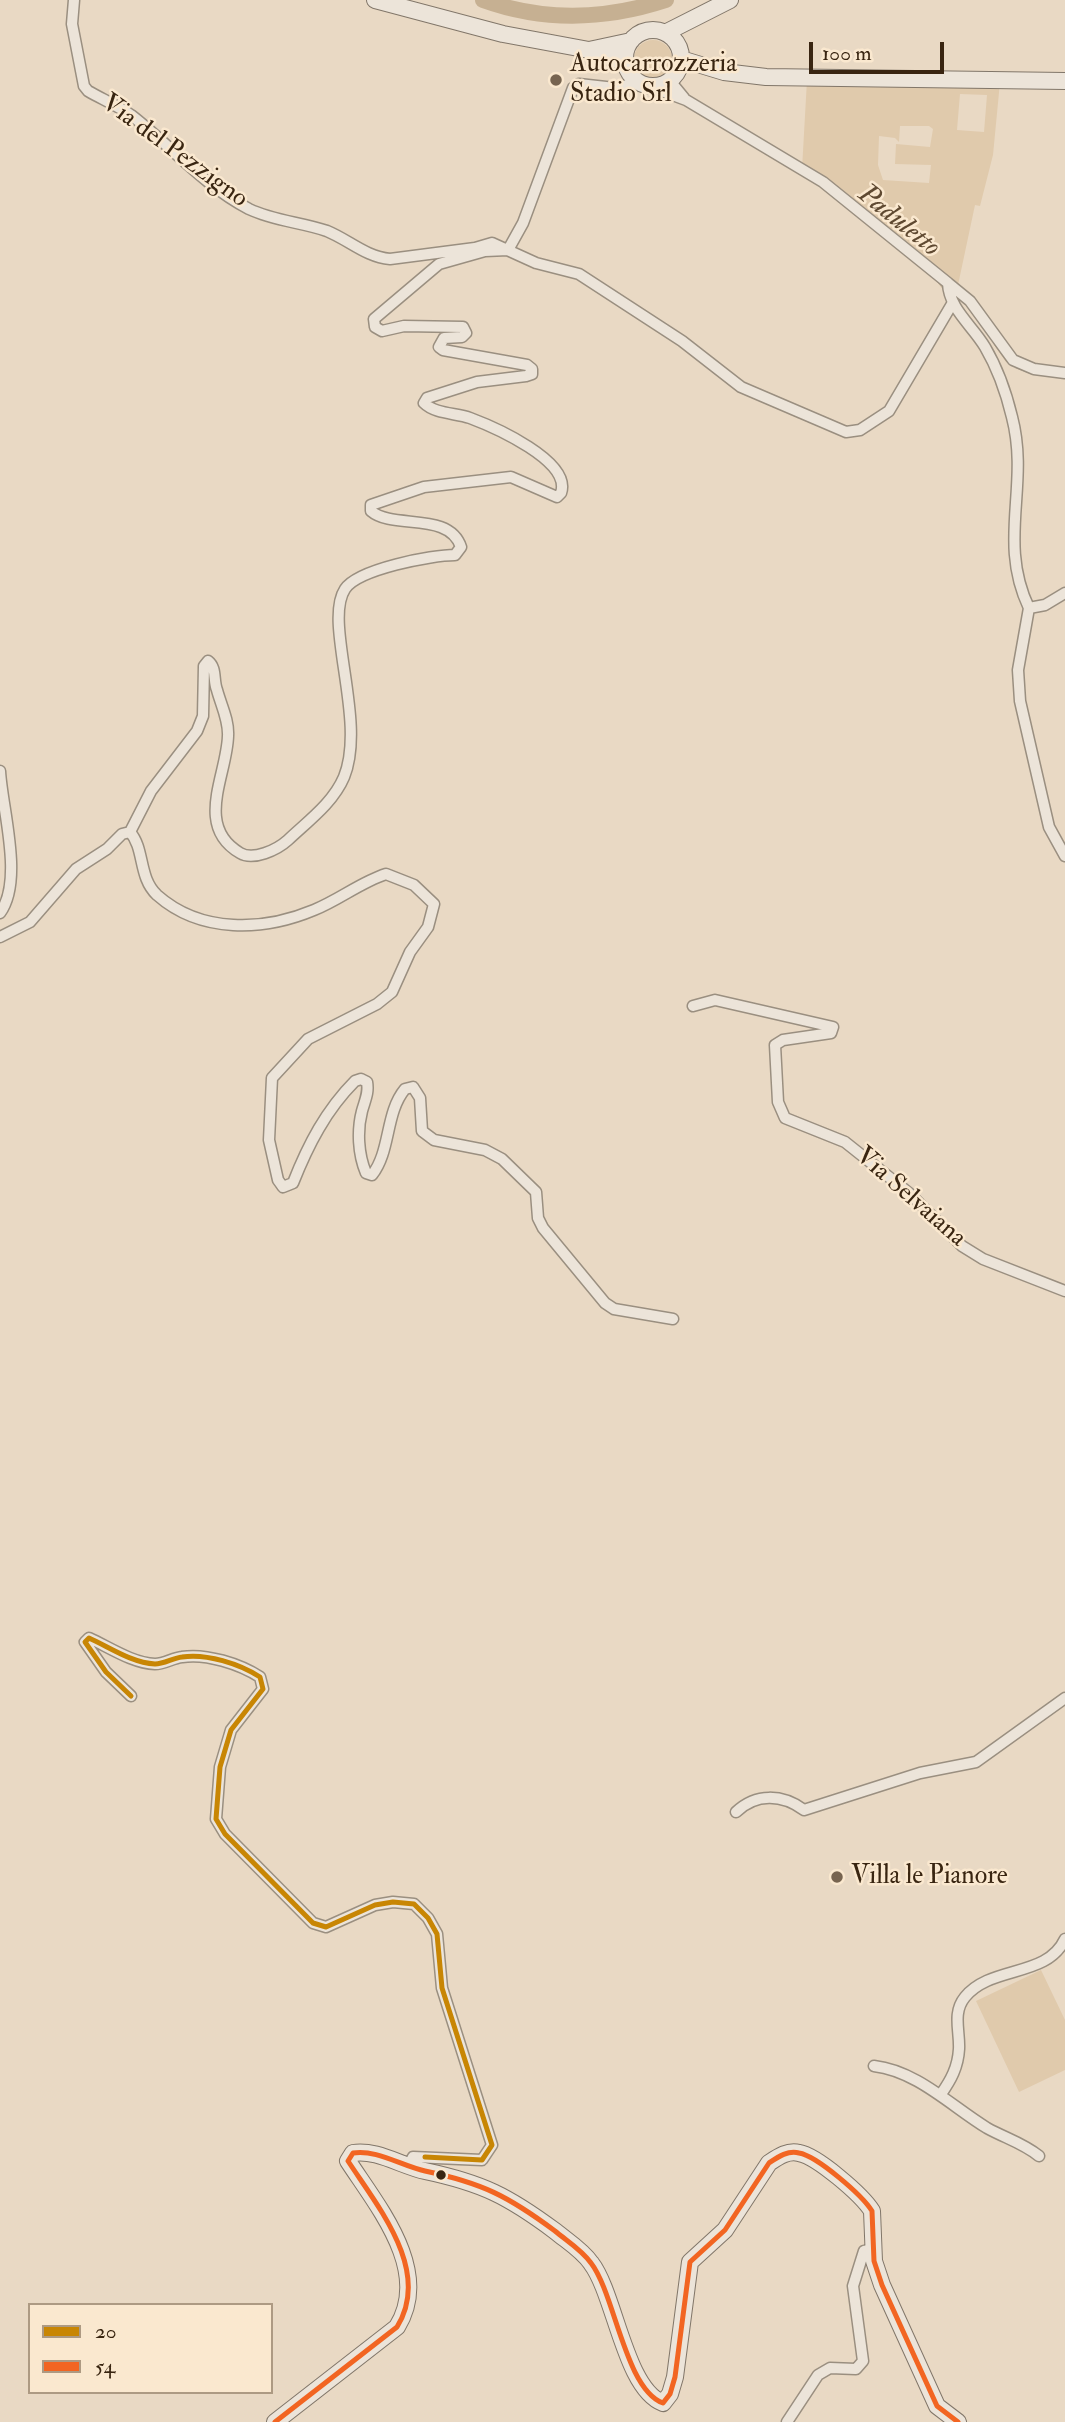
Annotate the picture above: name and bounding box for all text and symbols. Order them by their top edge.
scale bar [813,28,948,72]
text: 100 m [822,40,872,67]
place label: Autocarrozzeria Stadio Srl [570,49,737,110]
marker: Autocarrozzeria Stadio Srl [548,72,564,88]
street label: Via del Pezzigno [95,88,253,216]
water label: Paduletto [850,179,946,265]
street label: Via Selvaiana [848,1141,972,1255]
place label: Villa le Pianore [851,1861,1008,1893]
marker: Villa le Pianore [829,1869,845,1885]
unlabelled marker [434,2168,448,2182]
legend [28,2303,273,2394]
text: 20 [95,2318,116,2345]
text: 54 [95,2353,115,2380]

